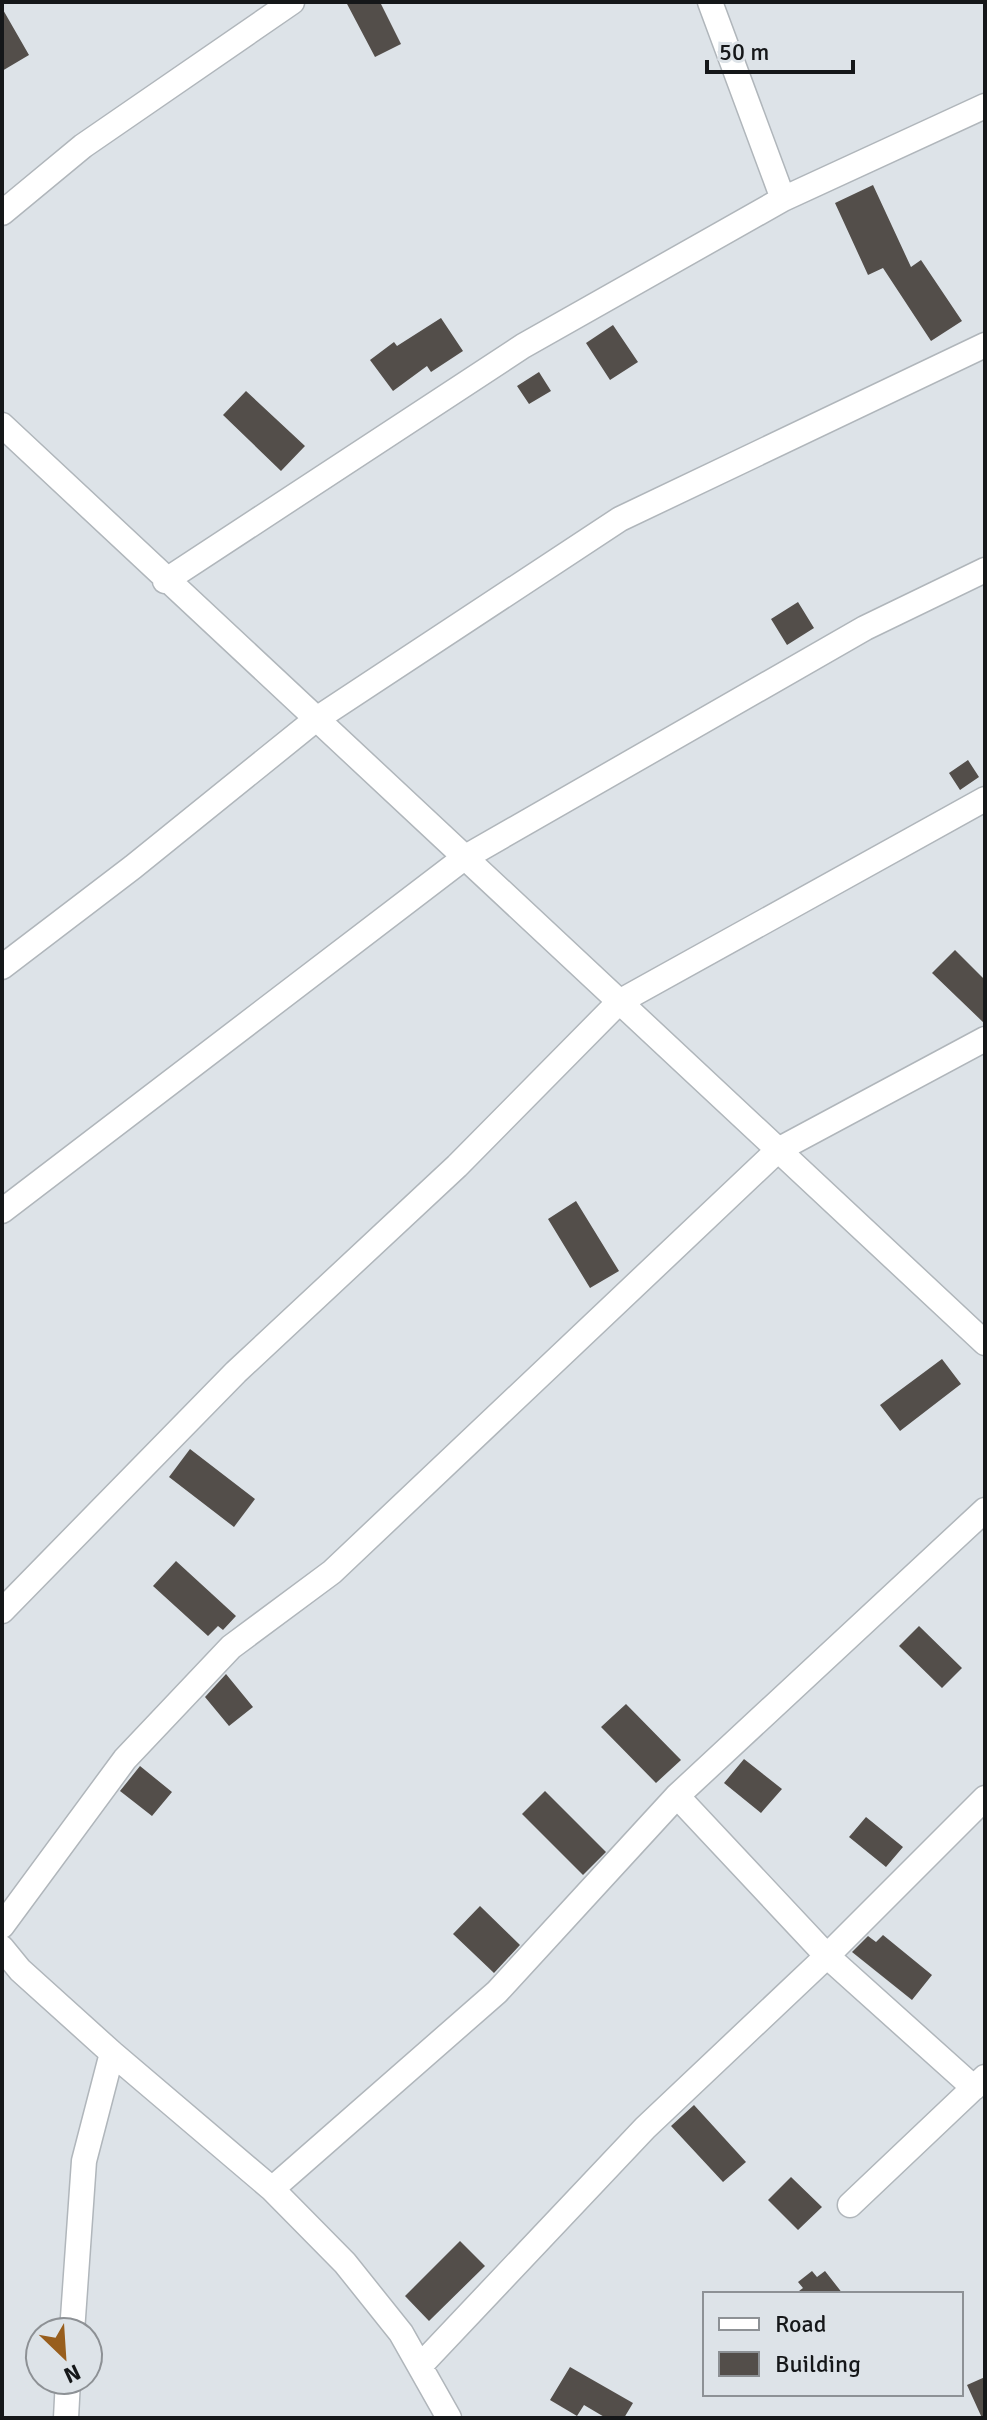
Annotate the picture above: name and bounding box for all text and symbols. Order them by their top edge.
scale bar [707,24,853,74]
text: 50 m [719,37,769,67]
legend [703,2292,963,2396]
text: Road [775,2309,826,2339]
north arrow [24,2316,104,2396]
text: Building [775,2349,861,2379]
text: N [60,2358,85,2389]

